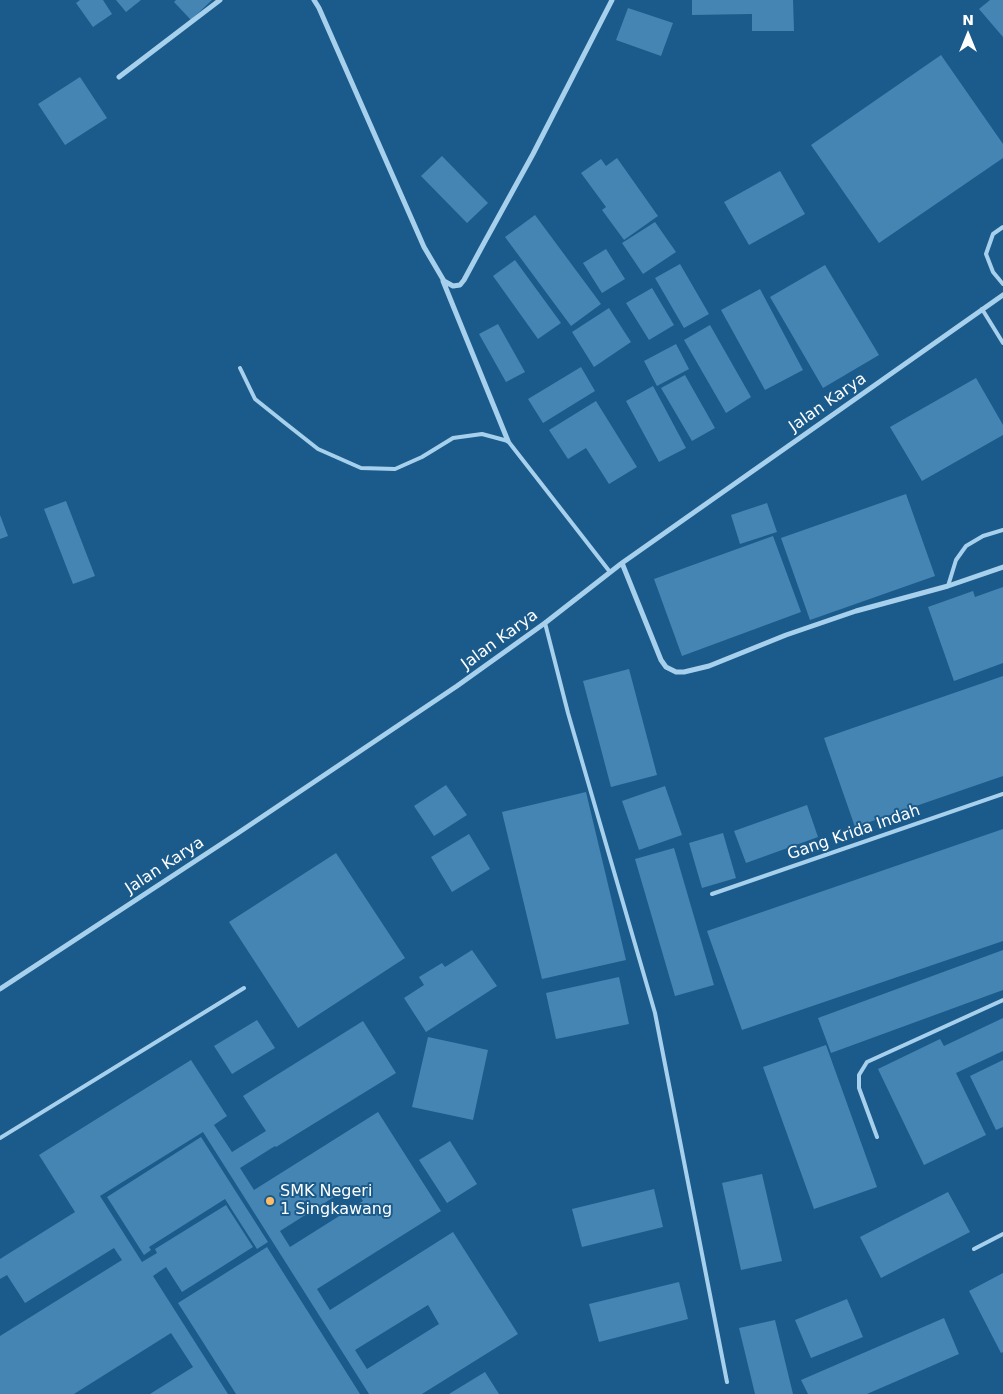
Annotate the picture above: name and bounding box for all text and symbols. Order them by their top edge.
north arrow [943,10,993,60]
text: N [962,12,974,28]
street label: Jalan Karya [786,369,870,437]
street label: Jalan Karya [458,606,542,674]
street label: Gang Krida Indah [785,801,923,865]
street label: Jalan Karya [122,833,208,899]
place label: SMK Negeri 1 Singkawang [280,1182,392,1220]
marker: SMK Negeri 1 Singkawang [264,1195,276,1207]

